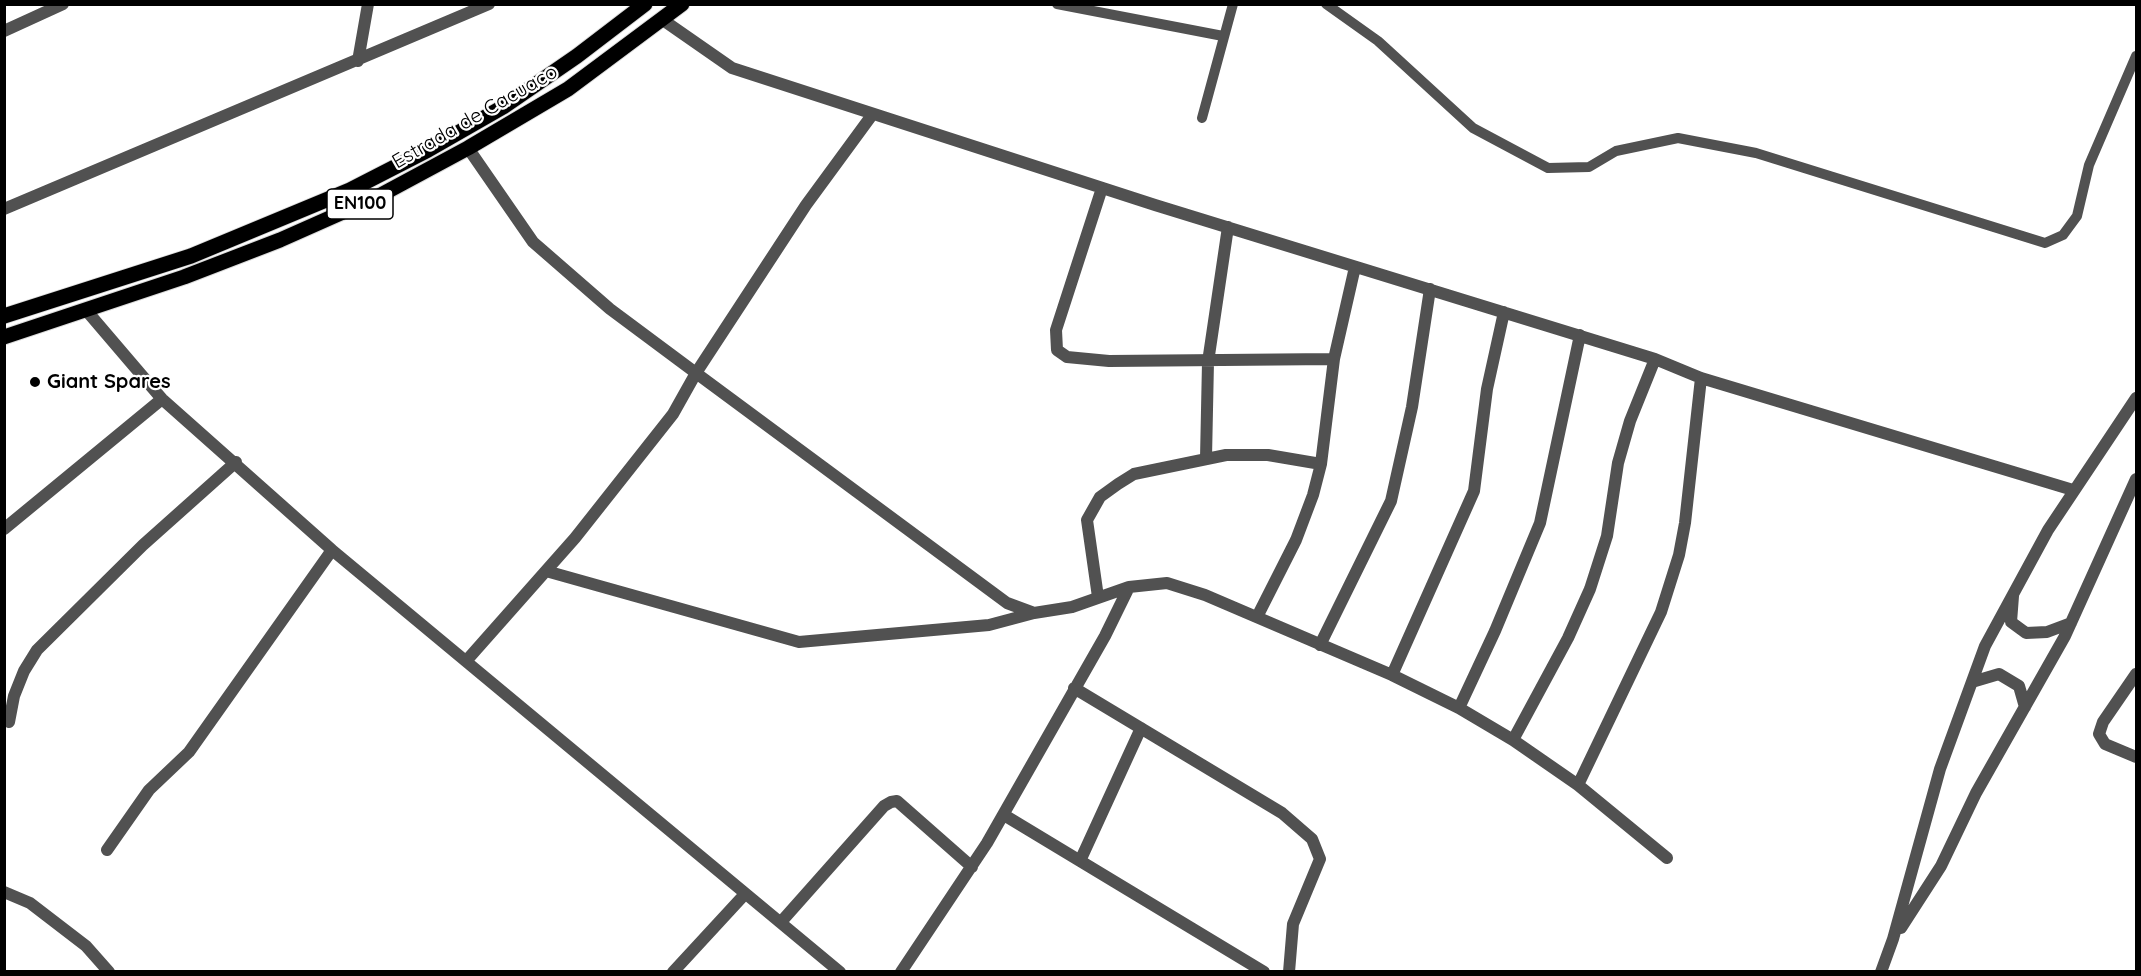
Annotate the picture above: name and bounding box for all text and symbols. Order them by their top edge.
street label: Estrada de Cacuaco [388,60,562,174]
road number: EN100 [327,189,393,219]
place label: Giant Spares [47,370,171,394]
marker: Giant Spares [28,375,42,389]

